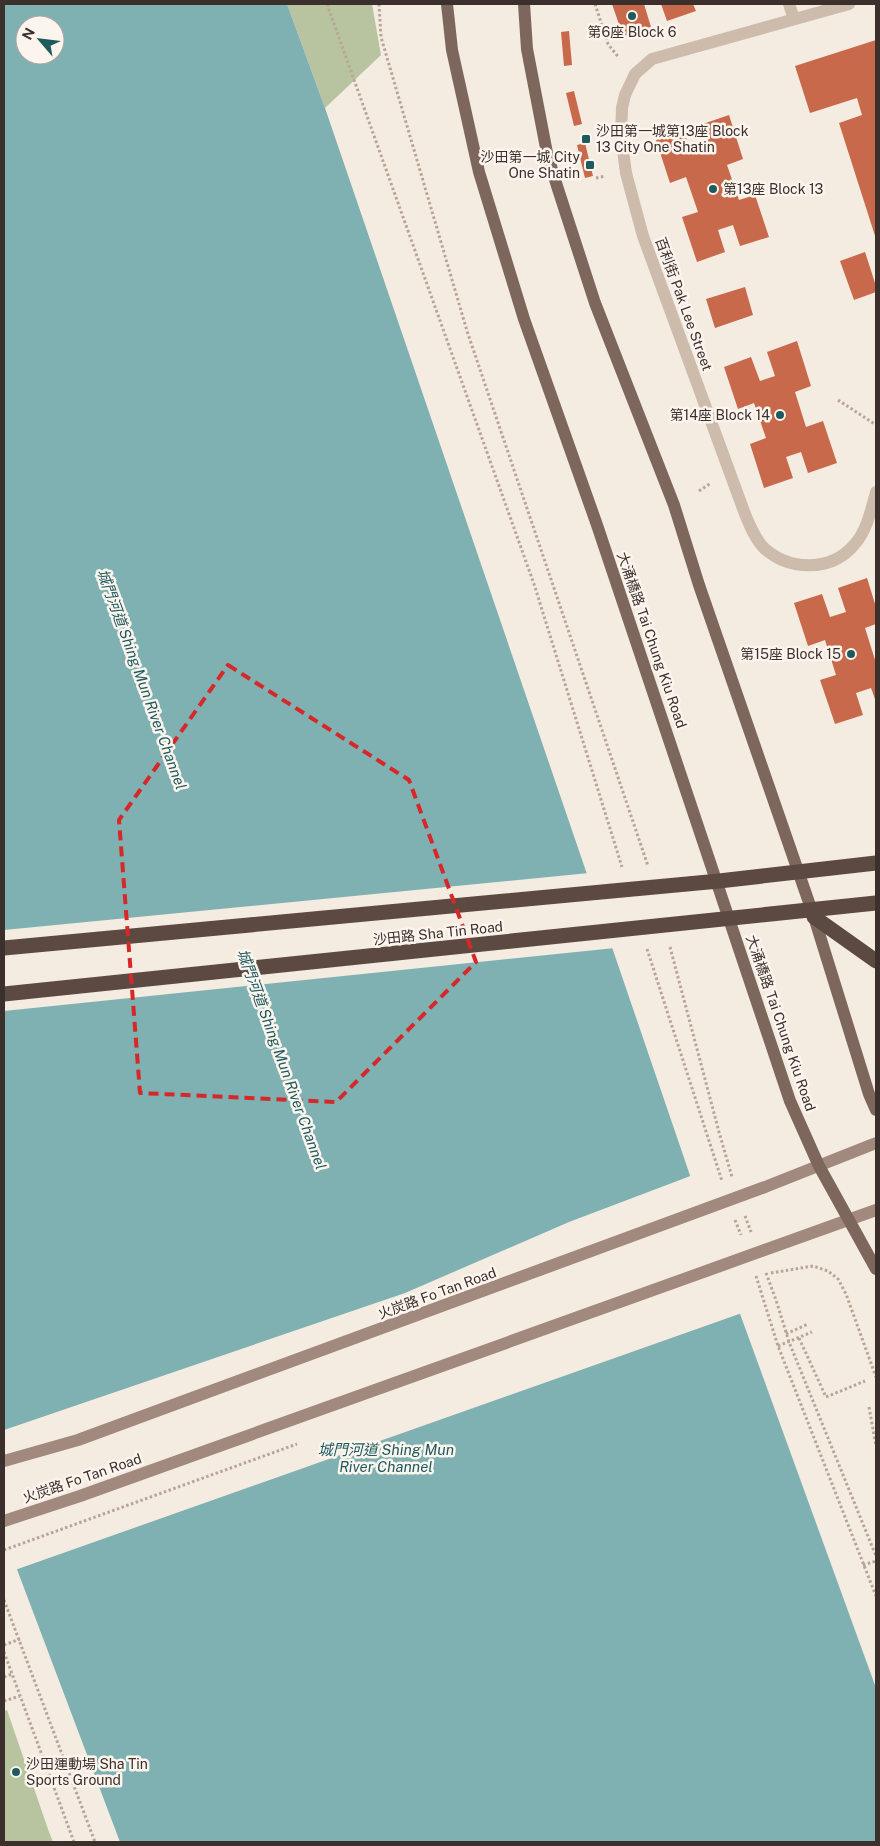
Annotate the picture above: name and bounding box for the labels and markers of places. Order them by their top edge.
marker: 第6座 Block 6 [626,10,638,22]
place label: 第6座 Block 6 [588,24,677,40]
place label: 沙田第一城第13座 Block 13 City One Shatin [596,123,749,155]
marker: 沙田第一城第13座 Block 13 City One Shatin [580,133,592,145]
place label: 沙田第一城 City One Shatin [481,149,580,181]
marker: 沙田第一城 City One Shatin [584,159,596,171]
place label: 第13座 Block 13 [723,181,824,197]
marker: 第13座 Block 13 [707,183,719,195]
place label: 第14座 Block 14 [670,407,770,423]
marker: 第14座 Block 14 [774,409,786,421]
place label: 第15座 Block 15 [740,646,841,662]
marker: 第15座 Block 15 [845,648,857,660]
place label: 沙田運動場 Sha Tin Sports Ground [26,1756,148,1788]
marker: 沙田運動場 Sha Tin Sports Ground [10,1766,22,1778]

